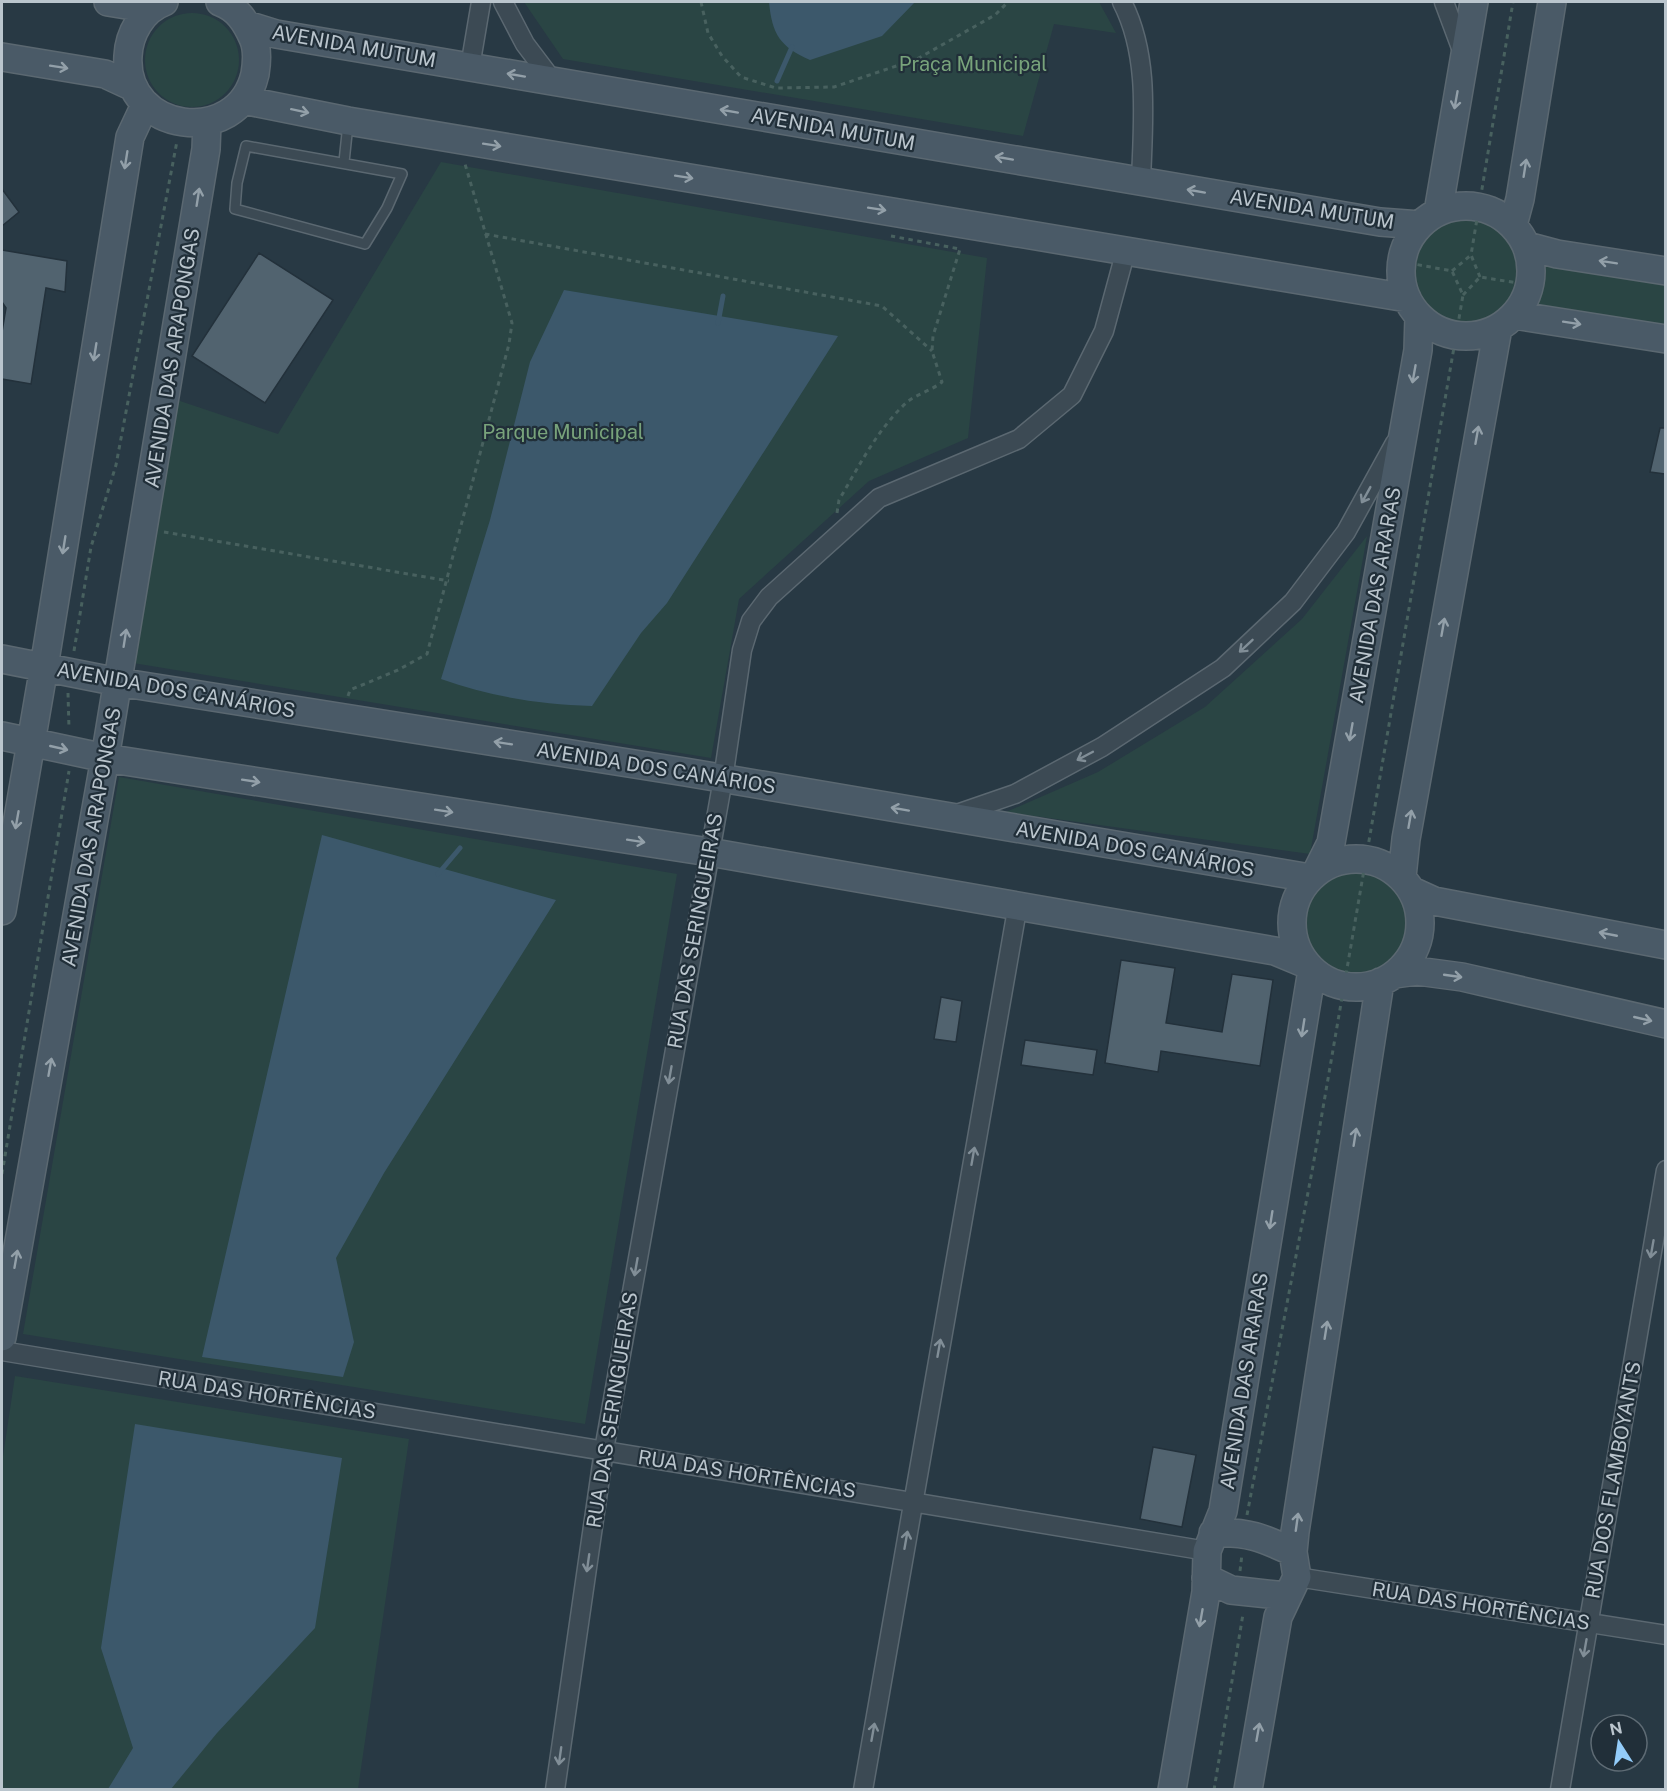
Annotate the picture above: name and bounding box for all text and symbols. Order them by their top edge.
street label: AVENIDA MUTUM [270,20,438,72]
park label: Praça Municipal [899,52,1047,76]
one-way arrow [49,62,69,73]
one-way arrow [507,69,527,80]
one-way arrow [1450,90,1461,110]
street label: AVENIDA MUTUM [749,103,917,155]
one-way arrow [720,105,740,116]
one-way arrow [290,106,309,117]
one-way arrow [482,140,501,151]
one-way arrow [121,149,132,169]
one-way arrow [995,152,1015,163]
one-way arrow [1520,158,1531,178]
one-way arrow [674,172,694,183]
street label: AVENIDA MUTUM [1228,184,1396,234]
one-way arrow [1187,185,1207,196]
one-way arrow [193,188,204,208]
one-way arrow [866,203,886,214]
street label: AVENIDA DAS ARAPONGAS [140,226,204,490]
one-way arrow [1598,257,1618,268]
one-way arrow [1562,318,1581,329]
one-way arrow [90,342,101,362]
one-way arrow [1408,364,1419,383]
park label: Parque Municipal [482,420,644,444]
one-way arrow [1472,426,1483,446]
street label: AVENIDA DAS ARARAS [1344,485,1406,705]
one-way arrow [1360,486,1372,503]
one-way arrow [58,534,69,554]
one-way arrow [1438,618,1449,638]
one-way arrow [120,629,131,649]
one-way arrow [1238,639,1253,654]
street label: AVENIDA DOS CANÁRIOS [55,656,297,723]
street label: AVENIDA DAS ARAPONGAS [56,705,126,969]
one-way arrow [1345,721,1356,741]
street label: AVENIDA DOS CANÁRIOS [535,736,778,799]
one-way arrow [493,738,513,749]
one-way arrow [49,743,68,754]
one-way arrow [1077,750,1094,762]
one-way arrow [241,775,260,786]
one-way arrow [891,803,910,814]
one-way arrow [433,805,453,816]
one-way arrow [11,809,22,829]
one-way arrow [1404,810,1415,830]
street label: RUA DAS SERINGUEIRAS [662,811,728,1051]
street label: AVENIDA DOS CANÁRIOS [1014,815,1256,882]
one-way arrow [626,835,646,846]
one-way arrow [1599,928,1618,939]
one-way arrow [1442,971,1462,982]
one-way arrow [1633,1014,1652,1025]
one-way arrow [1297,1017,1308,1037]
one-way arrow [45,1057,56,1077]
one-way arrow [664,1065,675,1084]
one-way arrow [1350,1127,1361,1147]
one-way arrow [968,1146,979,1166]
one-way arrow [1265,1210,1276,1230]
one-way arrow [1646,1238,1657,1258]
one-way arrow [10,1249,21,1269]
one-way arrow [630,1257,641,1276]
street label: AVENIDA DAS ARARAS [1215,1271,1273,1491]
street label: RUA DAS SERINGUEIRAS [581,1290,643,1530]
one-way arrow [1320,1320,1331,1340]
one-way arrow [934,1338,945,1358]
street label: RUA DOS FLAMBOYANTS [1580,1359,1646,1601]
street label: RUA DAS HORTÊNCIAS [156,1366,378,1424]
street label: RUA DAS HORTÊNCIAS [636,1445,858,1503]
one-way arrow [1291,1513,1302,1533]
one-way arrow [900,1530,911,1550]
one-way arrow [582,1553,593,1573]
street label: RUA DAS HORTÊNCIAS [1370,1577,1592,1635]
one-way arrow [1196,1608,1207,1627]
one-way arrow [1579,1638,1590,1657]
north arrow [1589,1713,1649,1773]
text: N [1608,1718,1624,1739]
one-way arrow [868,1722,879,1742]
one-way arrow [1253,1722,1264,1742]
one-way arrow [554,1746,565,1766]

